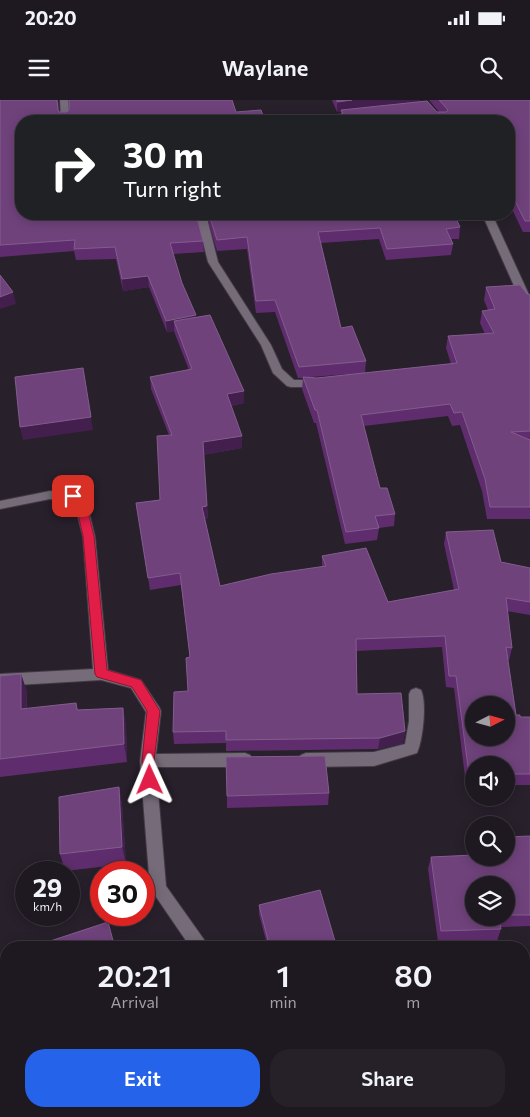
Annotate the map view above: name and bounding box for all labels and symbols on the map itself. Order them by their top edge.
pin [52,475,94,517]
north arrow [465,696,515,746]
position arrow [123,753,175,805]
speed limit sign: 30 [90,861,155,926]

